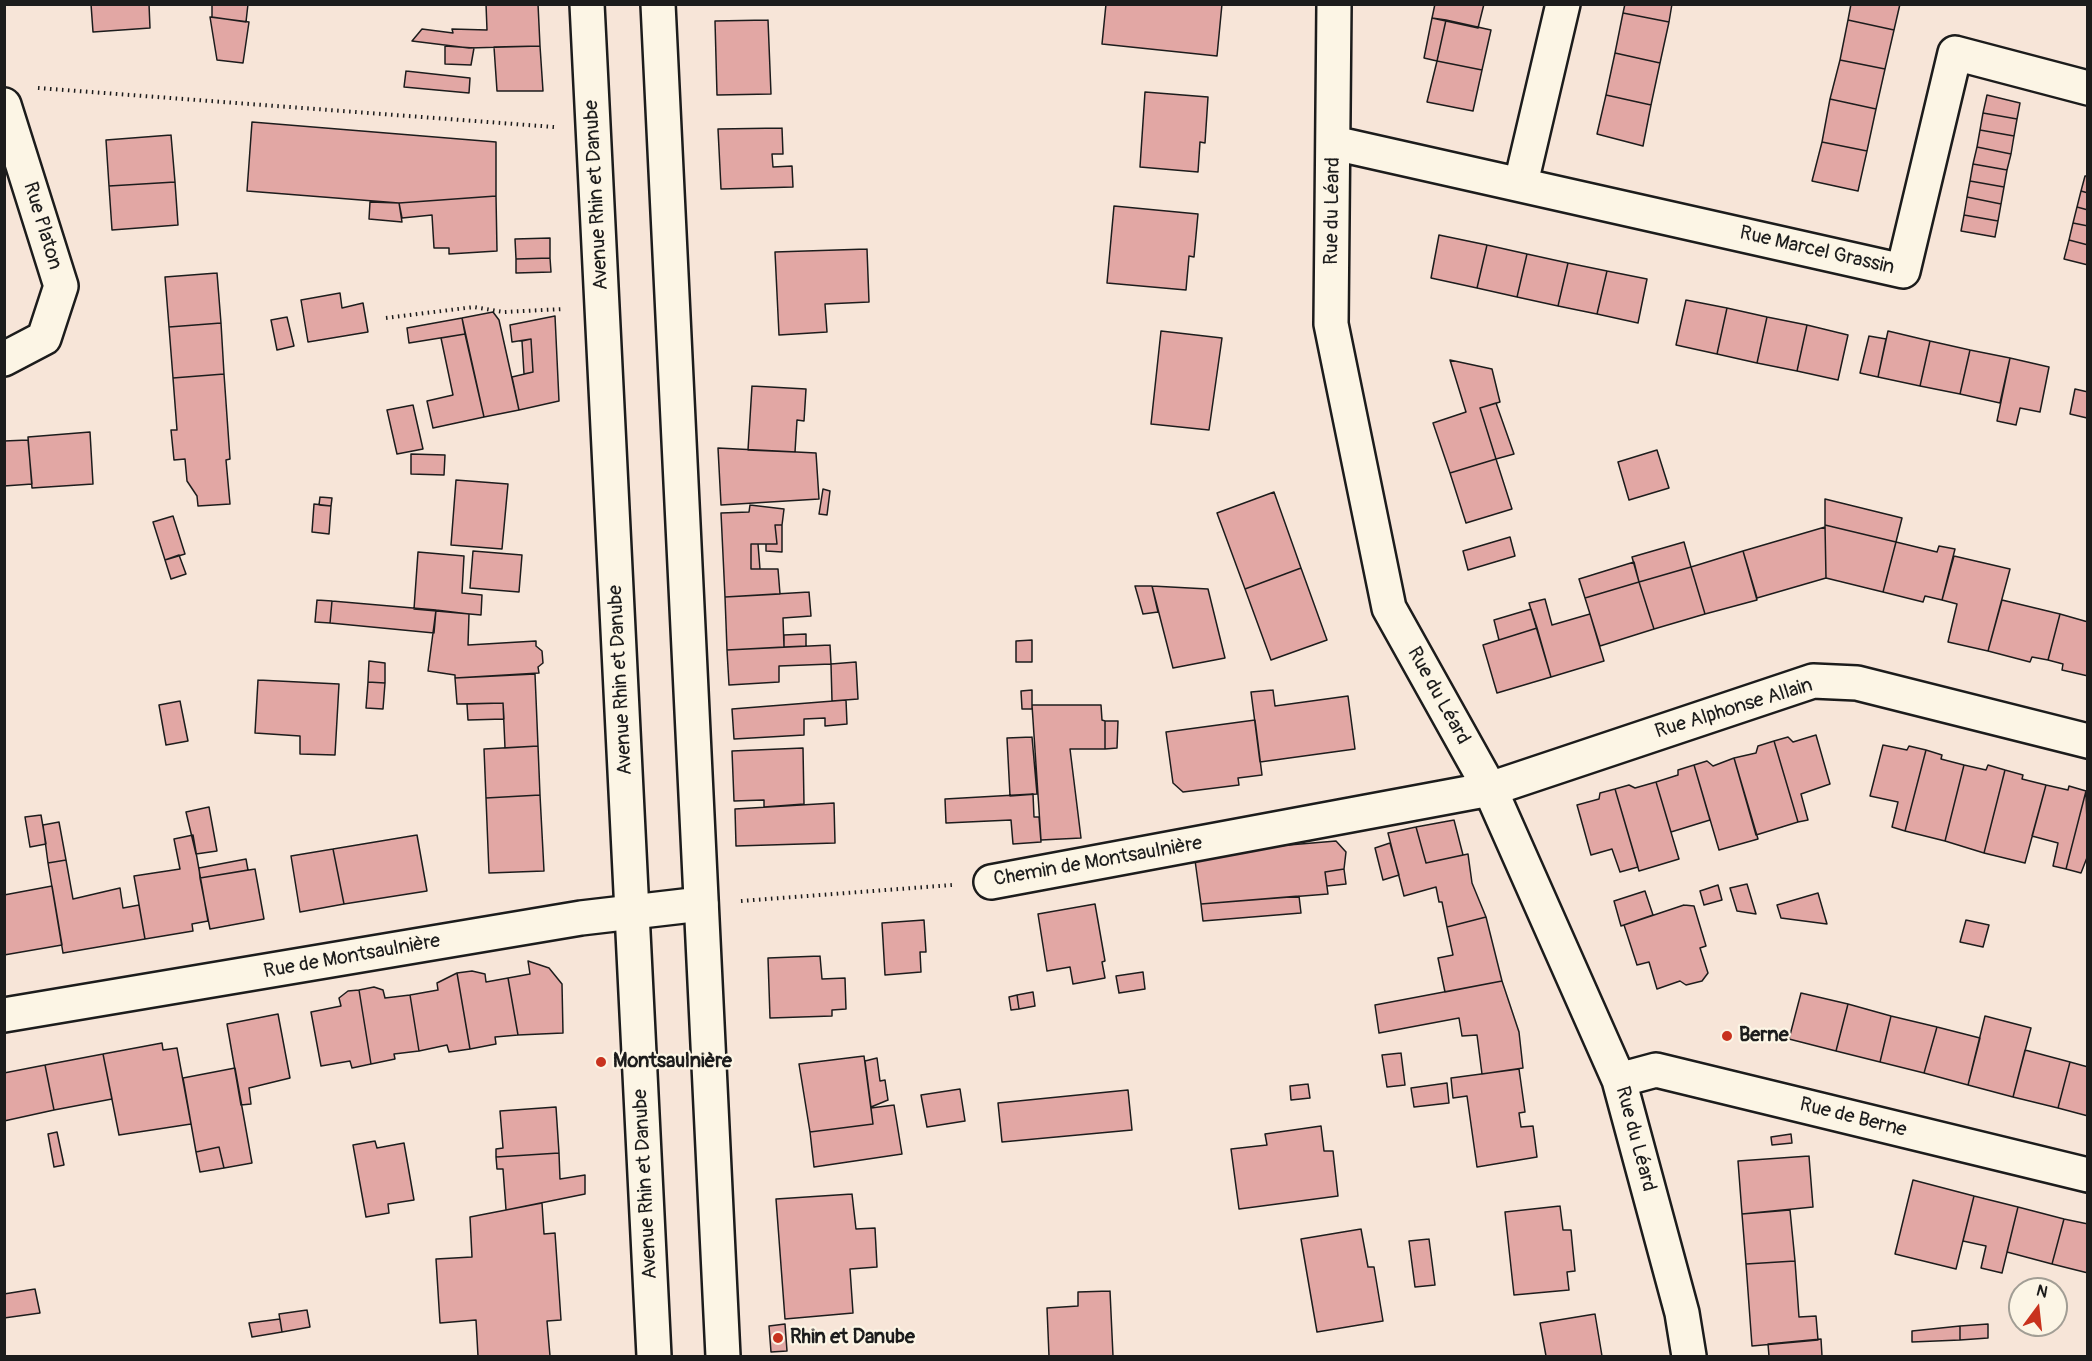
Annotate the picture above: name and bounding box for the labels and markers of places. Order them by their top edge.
place label: Berne [1739,1024,1788,1048]
marker: Berne [1720,1029,1734,1043]
place label: Montsaulnière [613,1050,732,1074]
marker: Montsaulnière [594,1055,608,1069]
place label: Rhin et Danube [790,1326,915,1350]
marker: Rhin et Danube [771,1331,785,1345]

